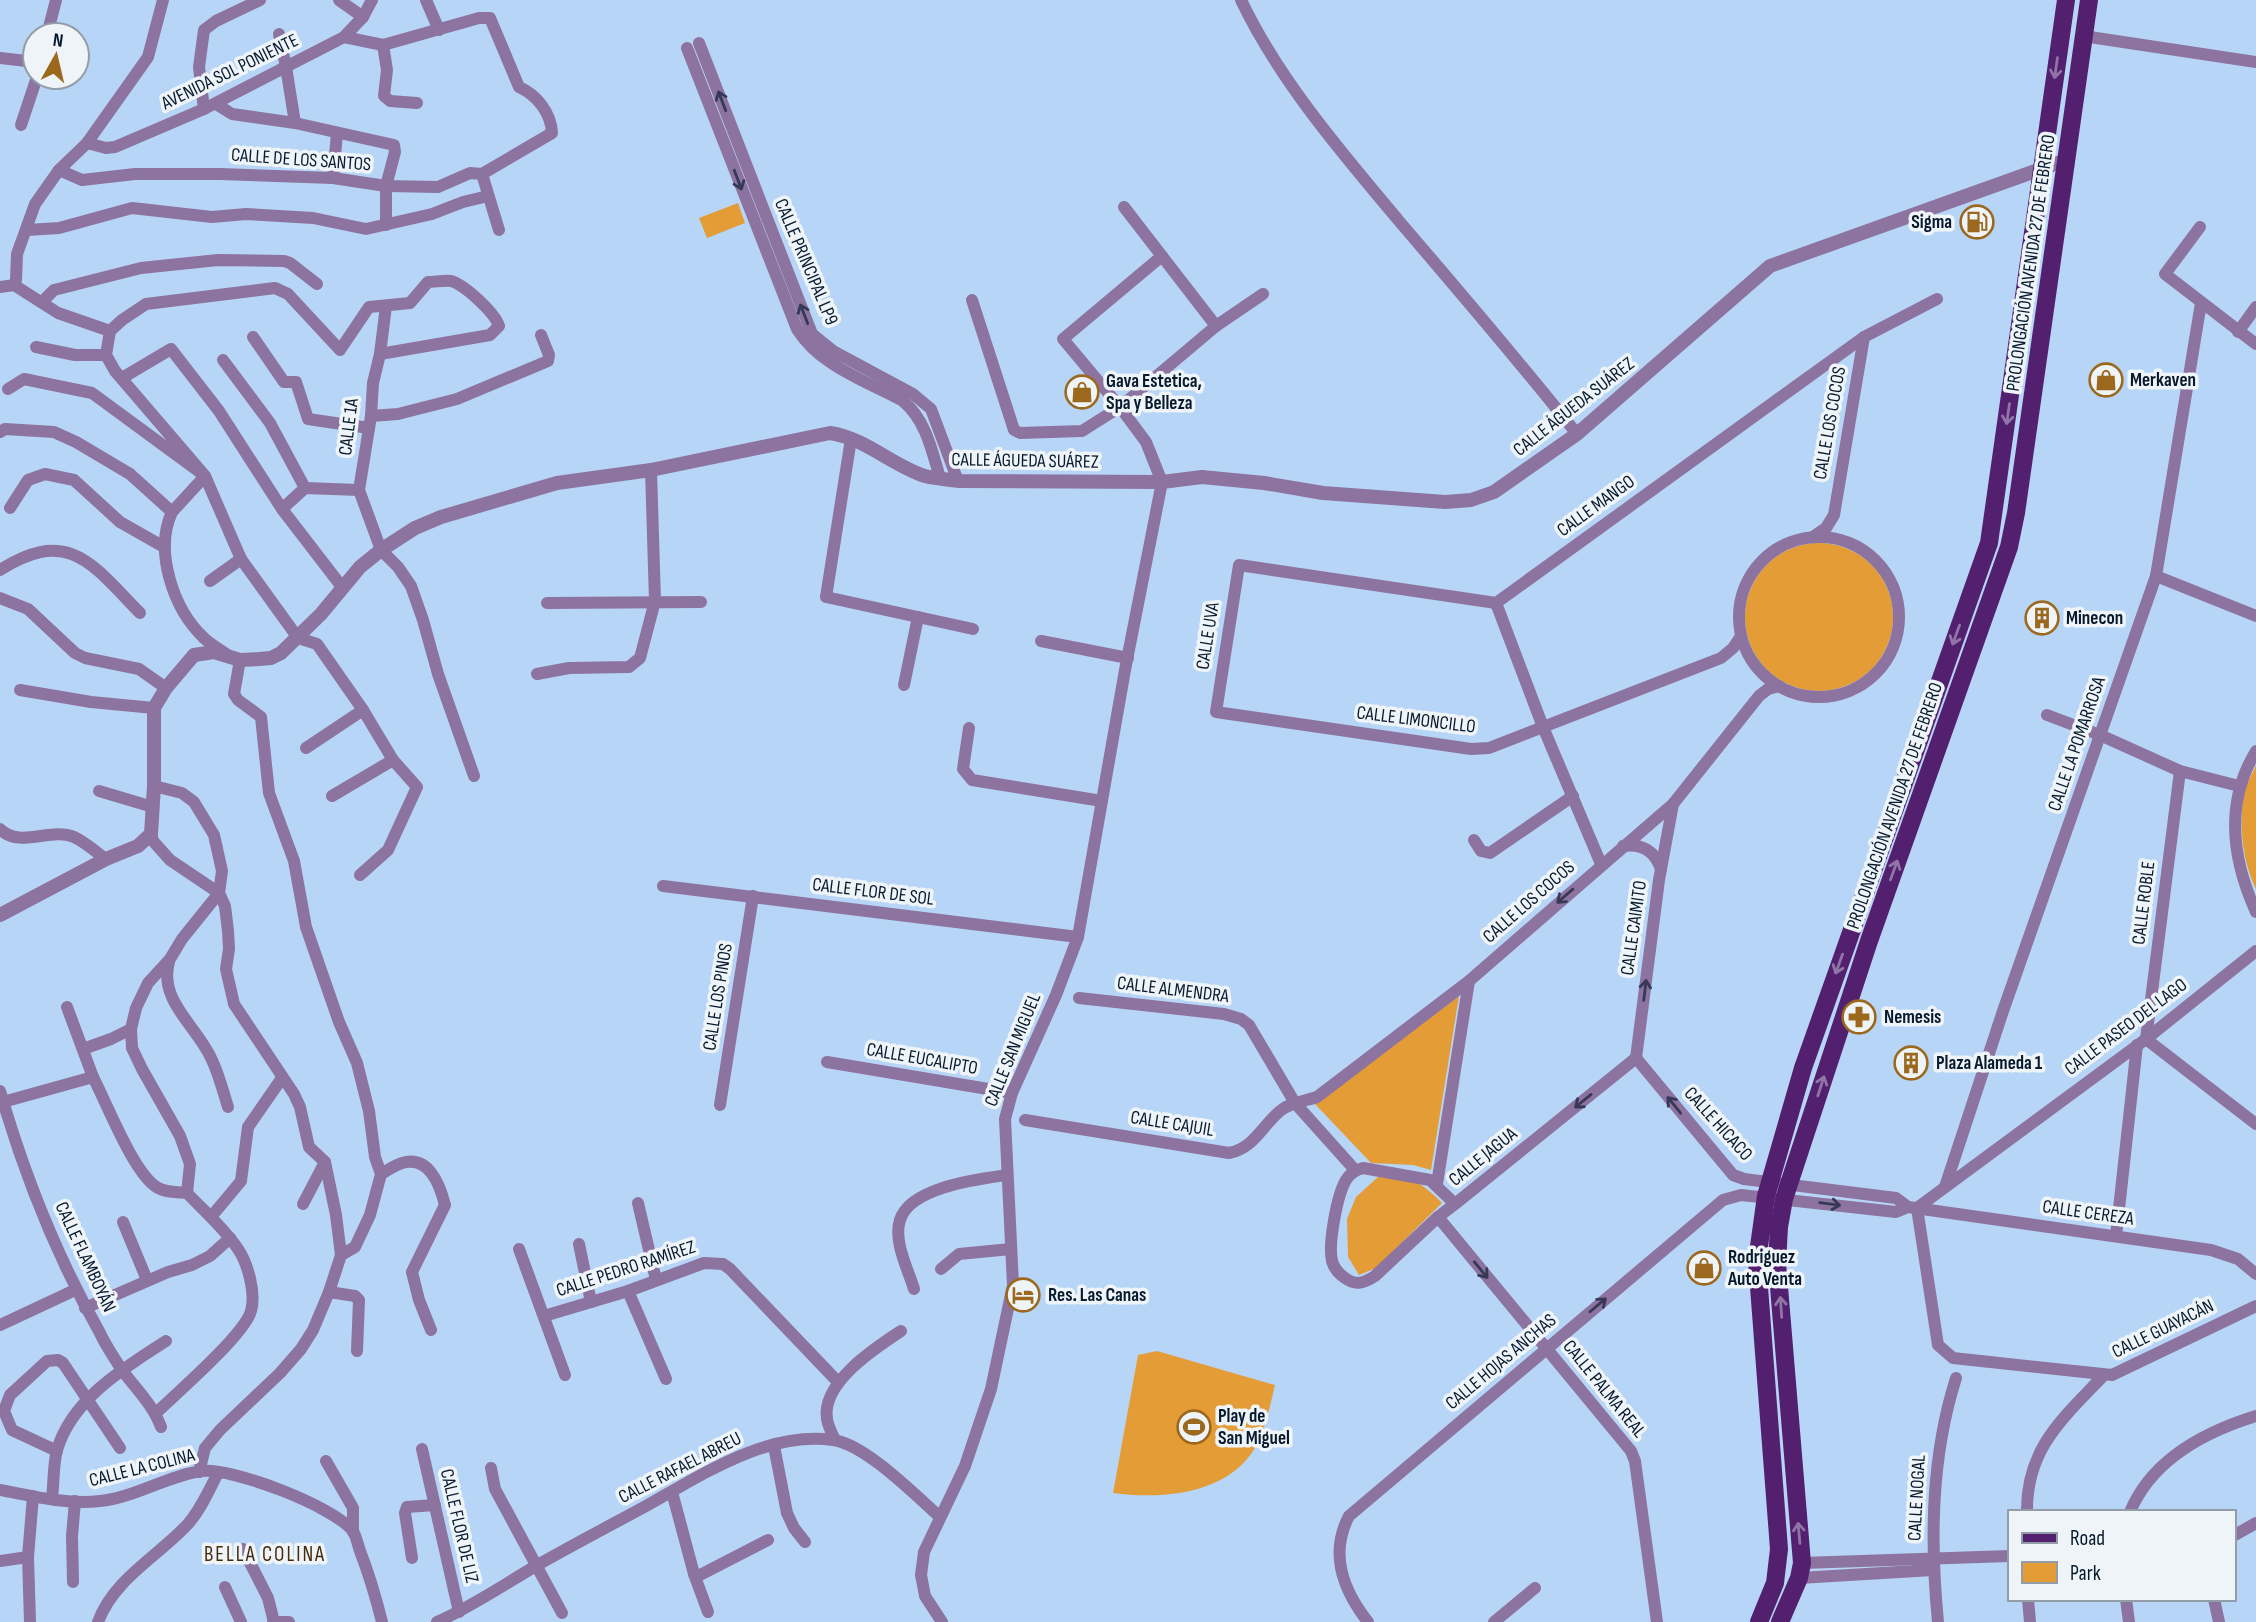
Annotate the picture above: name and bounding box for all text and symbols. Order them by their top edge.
north arrow [21,21,91,91]
text: N [52,29,65,53]
street label: AVENIDA SOL PONIENTE [157,29,302,115]
one-way arrow [2050,56,2063,78]
one-way arrow [714,91,727,113]
street label: PROLONGACIÓN AVENIDA 27 DE FEBRERO [2002,133,2060,393]
street label: CALLE DE LOS SANTOS [230,144,372,176]
one-way arrow [733,168,746,190]
street label: CALLE PRINCIPAL LP9 [769,195,843,329]
fuel station icon: Sigma [1958,203,1996,241]
place label: Sigma [1911,211,1952,234]
one-way arrow [796,303,809,325]
street label: CALLE ÁGUEDA SUÁREZ [1509,353,1639,461]
shop icon: Merkaven [2087,361,2125,399]
street label: CALLE LOS COCOS [1809,365,1851,481]
place label: Merkaven [2130,369,2196,392]
place label: Gava Estetica, Spa y Belleza [1106,370,1202,415]
shop icon: Gava Estetica, Spa y Belleza [1063,373,1101,411]
street label: CALLE 1A [334,396,364,457]
one-way arrow [2001,402,2014,425]
street label: CALLE ÁGUEDA SUÁREZ [951,448,1099,474]
street label: CALLE MANGO [1553,470,1639,542]
building icon: Minecon [2023,599,2061,637]
street label: CALLE UVA [1191,600,1225,671]
place label: Minecon [2066,607,2123,630]
one-way arrow [1949,623,1961,645]
street label: CALLE LA POMARROSA [2043,673,2111,814]
street label: PROLONGACIÓN AVENIDA 27 DE FEBRERO [1842,680,1948,932]
street label: CALLE LIMONCILLO [1355,701,1477,739]
street label: CALLE LOS COCOS [1478,856,1580,948]
one-way arrow [1889,860,1901,882]
street label: CALLE ROBLE [2127,860,2161,946]
street label: CALLE FLOR DE SOL [811,873,935,911]
street label: CALLE CAIMITO [1616,879,1652,977]
one-way arrow [1556,888,1574,904]
street label: CALLE LOS PINOS [698,942,738,1052]
one-way arrow [1832,953,1844,975]
street label: CALLE ALMENDRA [1116,972,1231,1008]
street label: CALLE PASEO DEL LAGO [2060,973,2192,1081]
one-way arrow [1638,979,1651,1002]
street label: CALLE SAN MIGUEL [980,990,1046,1110]
pharmacy icon: Nemesis [1840,998,1878,1036]
place label: Nemesis [1884,1006,1941,1029]
street label: CALLE EUCALIPTO [865,1038,979,1080]
building icon: Plaza Alameda 1 [1892,1044,1930,1082]
place label: Plaza Alameda 1 [1936,1052,2043,1075]
one-way arrow [1816,1075,1829,1097]
street label: CALLE HICACO [1679,1082,1757,1166]
one-way arrow [1574,1093,1592,1109]
one-way arrow [1666,1096,1682,1114]
street label: CALLE CAJUIL [1129,1106,1215,1142]
street label: CALLE JAGUA [1444,1122,1522,1191]
street label: CALLE CEREZA [2041,1195,2136,1231]
street label: CALLE FLAMBOYÁN [49,1198,121,1316]
one-way arrow [1819,1198,1841,1211]
street label: CALLE PEDRO RAMÍREZ [554,1236,699,1302]
place label: Rodriguez Auto Venta [1727,1246,1802,1291]
shop icon: Rodriguez Auto Venta [1685,1249,1723,1287]
one-way arrow [1473,1261,1489,1279]
hotel icon: Res. Las Canas [1004,1276,1042,1314]
place label: Res. Las Canas [1048,1284,1146,1307]
street label: CALLE GUAYACÁN [2108,1294,2218,1364]
one-way arrow [1774,1296,1787,1318]
one-way arrow [1589,1297,1607,1313]
street label: CALLE HOJAS ANCHAS [1441,1309,1561,1415]
street label: CALLE PALMA REAL [1558,1335,1650,1443]
place label: Play de San Miguel [1218,1405,1290,1450]
sports icon: Play de San Miguel [1175,1408,1213,1446]
street label: CALLE RAFAEL ABREU [615,1427,745,1509]
street label: CALLE LA COLINA [87,1444,198,1492]
street label: CALLE NOGAL [1903,1454,1931,1542]
street label: CALLE FLOR DE LIZ [435,1467,483,1585]
legend [2008,1510,2235,1601]
one-way arrow [1792,1523,1805,1545]
text: Road [2070,1526,2105,1551]
district label: BELLA COLINA [204,1542,326,1567]
text: Park [2070,1561,2101,1586]

